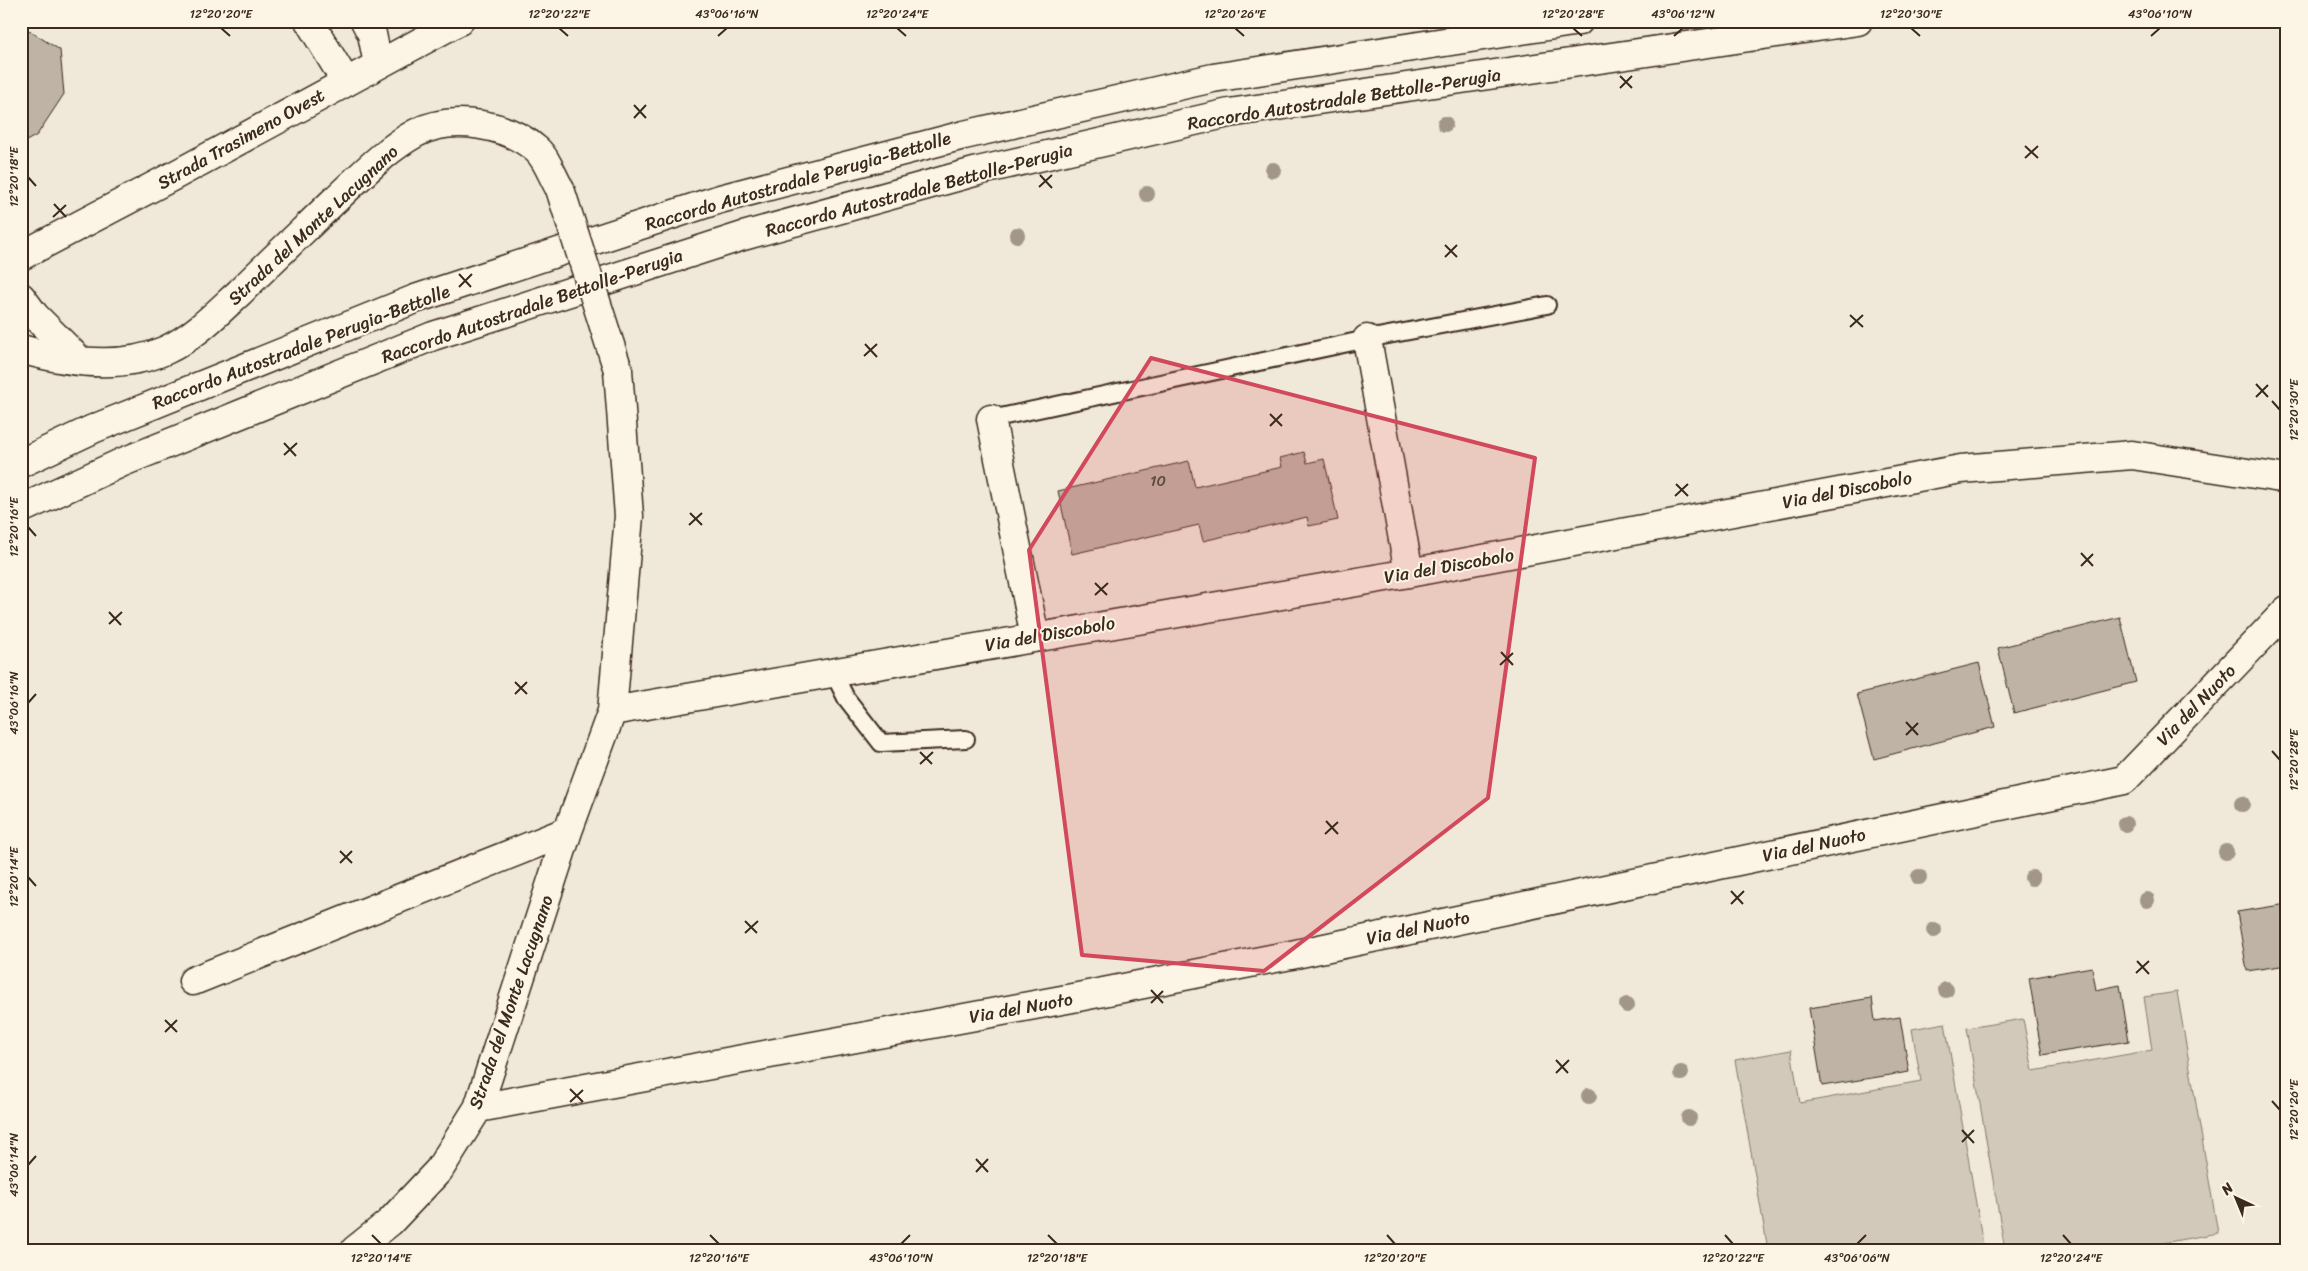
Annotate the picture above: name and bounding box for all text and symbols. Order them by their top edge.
text: 12°20'20"E [190,3,253,25]
text: 12°20'22"E [528,3,591,25]
text: 43°06'16"N [695,3,759,25]
text: 12°20'24"E [866,3,929,25]
text: 12°20'26"E [1204,3,1267,25]
text: 12°20'28"E [1542,3,1605,25]
text: 43°06'12"N [1651,3,1715,25]
text: 12°20'30"E [1880,3,1943,25]
text: 43°06'10"N [2128,3,2193,25]
street label: Raccordo Autostradale Bettolle-Perugia [1185,58,1503,140]
street label: Strada Trasimeno Ovest [151,79,331,199]
street label: Raccordo Autostradale Perugia-Bettolle [641,122,955,240]
street label: Raccordo Autostradale Bettolle-Perugia [762,134,1076,246]
street label: Strada del Monte Lacugnano [220,137,406,313]
text: 12°20'18"E [3,146,25,207]
street label: Raccordo Autostradale Bettolle-Perugia [377,239,687,373]
street label: Raccordo Autostradale Perugia-Bettolle [147,275,455,419]
text: 12°20'30"E [2283,378,2305,441]
street label: Via del Discobolo [1779,462,1915,518]
house number: 10 [1150,468,1166,494]
text: 12°20'16"E [3,496,25,557]
street label: Via del Discobolo [1382,539,1516,593]
street label: Via del Discobolo [983,607,1117,661]
street label: Via del Nuoto [2148,656,2244,754]
text: 43°06'16"N [3,671,25,735]
text: 12°20'28"E [2283,728,2305,791]
street label: Via del Nuoto [1759,818,1869,872]
text: 12°20'14"E [3,845,25,907]
street label: Strada del Monte Lacugnano [459,891,563,1113]
street label: Via del Nuoto [1363,901,1473,955]
street label: Via del Nuoto [967,983,1075,1033]
text: 12°20'26"E [2283,1078,2305,1141]
text: 43°06'14"N [3,1132,25,1197]
north arrow [2210,1174,2260,1224]
text: N [2214,1176,2240,1202]
text: 12°20'14"E [351,1247,413,1269]
text: 12°20'16"E [689,1247,750,1269]
text: 43°06'10"N [869,1247,934,1269]
text: 12°20'18"E [1027,1247,1088,1269]
text: 12°20'20"E [1364,1247,1427,1269]
text: 12°20'22"E [1702,1247,1765,1269]
text: 43°06'06"N [1824,1247,1891,1269]
text: 12°20'24"E [2040,1247,2103,1269]

